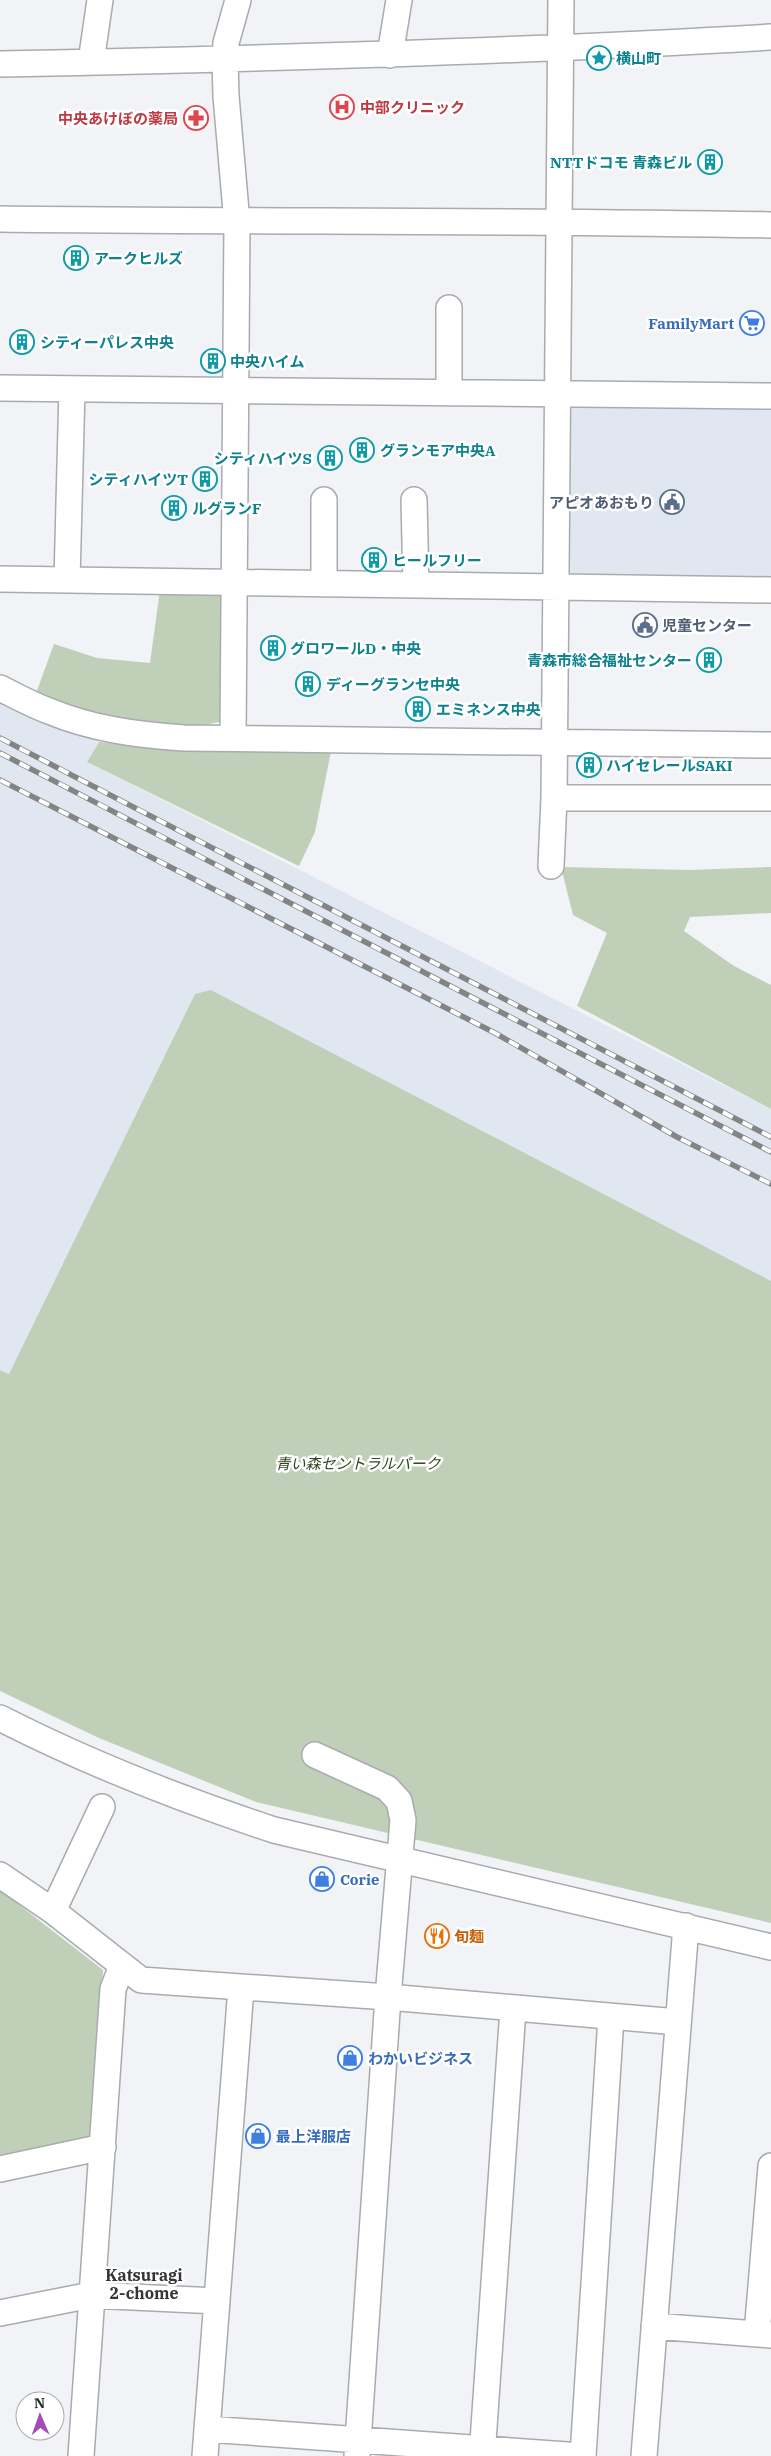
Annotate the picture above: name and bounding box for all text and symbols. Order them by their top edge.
place icon: 横山町 [586,45,612,71]
place label: 横山町 [616,49,661,68]
hospital icon: 中部クリニック [329,94,355,120]
place label: 中部クリニック [360,98,465,117]
pharmacy icon: 中央あけぼの薬局 [183,105,209,131]
place label: 中央あけぼの薬局 [58,109,178,128]
building icon: NTTドコモ 青森ビル [697,149,723,175]
place label: NTTドコモ 青森ビル [550,153,692,172]
building icon: アークヒルズ [63,245,89,271]
place label: アークヒルズ [94,249,183,268]
supermarket icon: FamilyMart [739,310,765,336]
place label: FamilyMart [648,314,734,333]
building icon: シティーパレス中央 [9,329,35,355]
place label: シティーパレス中央 [40,333,174,352]
building icon: 中央ハイム [200,348,226,374]
place label: 中央ハイム [230,352,304,371]
building icon: グランモア中央A [349,437,375,463]
place label: グランモア中央A [380,441,496,460]
building icon: シティハイツS [317,445,343,471]
place label: シティハイツS [214,449,312,468]
building icon: シティハイツT [192,466,218,492]
place label: シティハイツT [89,470,188,489]
public building icon: アピオあおもり [659,489,685,515]
place label: アピオあおもり [549,493,654,512]
building icon: ルグランF [161,495,187,521]
place label: ルグランF [192,499,262,518]
building icon: ヒールフリー [361,547,387,573]
place label: ヒールフリー [392,551,482,570]
public building icon: 児童センター [632,612,658,638]
place label: 児童センター [662,616,752,635]
building icon: グロワールD・中央 [260,635,286,661]
place label: グロワールD・中央 [290,639,421,658]
building icon: 青森市総合福祉センター [696,647,722,673]
place label: 青森市総合福祉センター [527,651,692,670]
building icon: ディーグランセ中央 [295,671,321,697]
place label: ディーグランセ中央 [326,675,460,694]
building icon: エミネンス中央 [405,696,431,722]
place label: エミネンス中央 [436,700,541,719]
building icon: ハイセレールSAKI [576,752,602,778]
place label: ハイセレールSAKI [606,756,733,775]
park label: 青い森セントラルパーク [275,1454,441,1473]
shop icon: Corie [309,1866,335,1892]
place label: Corie [340,1870,379,1889]
restaurant icon: 旬麺 [424,1923,450,1949]
place label: 旬麺 [454,1927,484,1946]
shop icon: わかいビジネス [337,2045,363,2071]
place label: わかいビジネス [368,2049,473,2068]
shop icon: 最上洋服店 [245,2123,271,2149]
place label: 最上洋服店 [276,2127,351,2146]
district label: Katsuragi 2-chome [105,2265,183,2303]
north arrow [15,2391,65,2441]
text: N [34,2394,45,2412]

